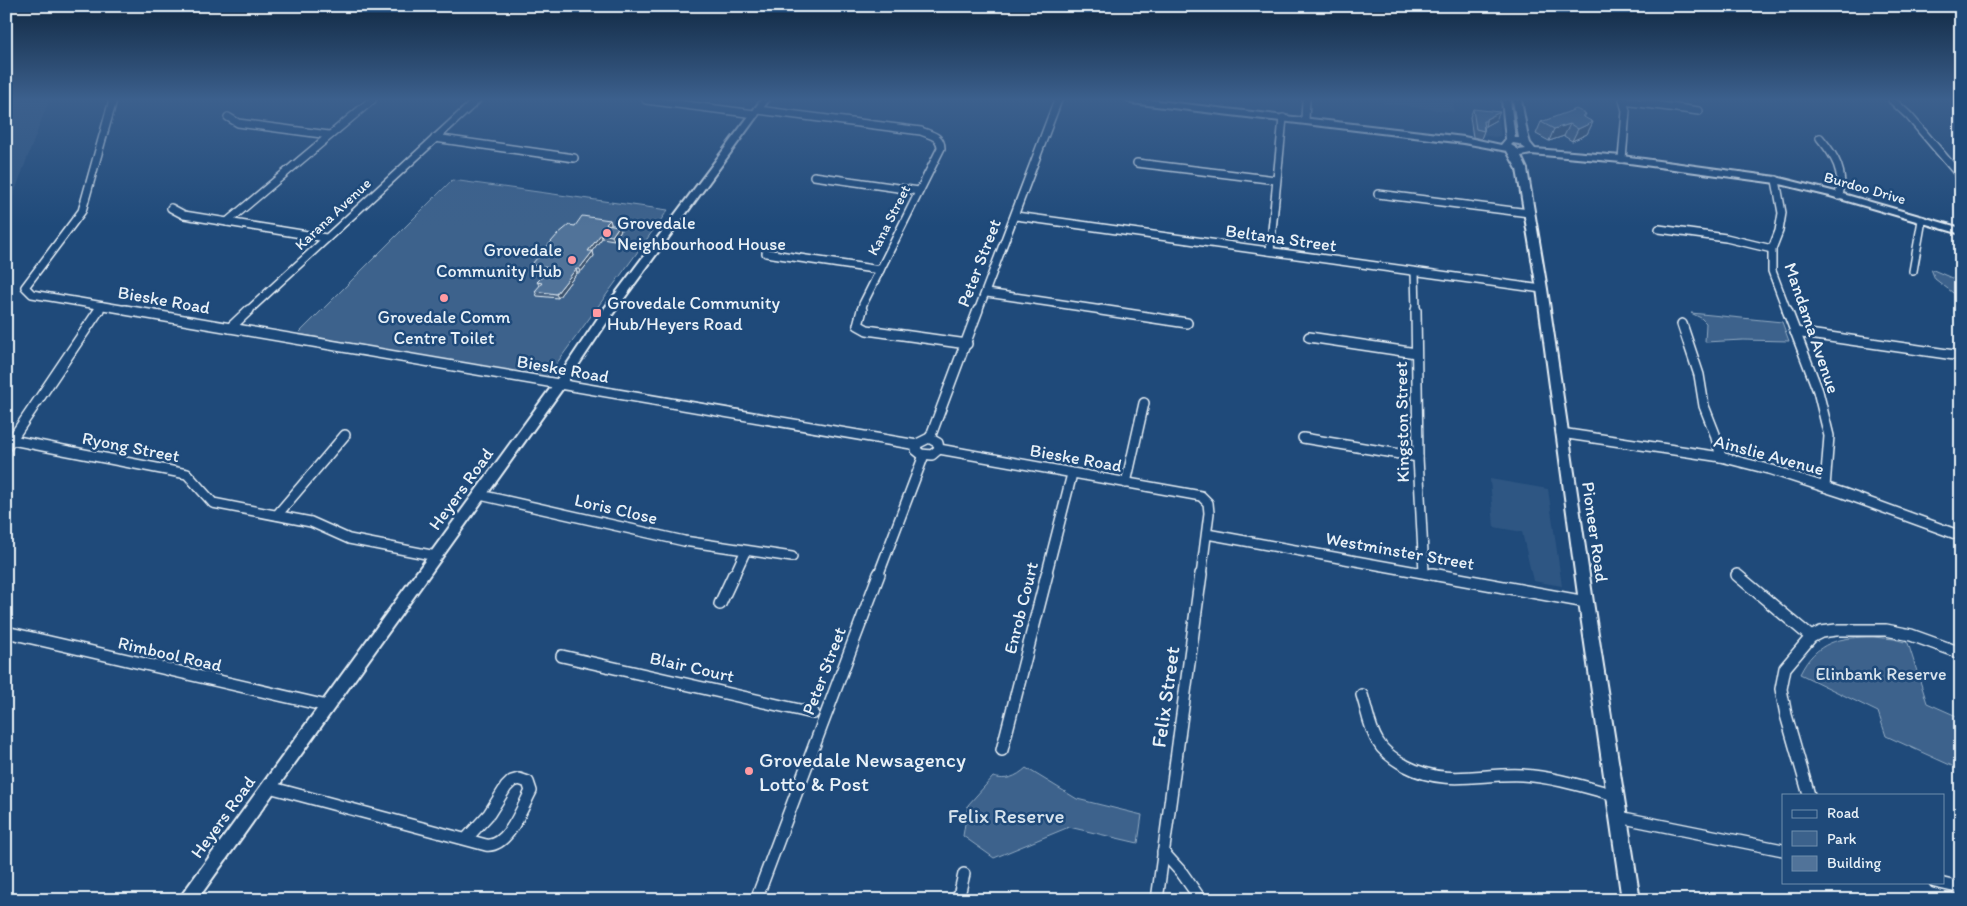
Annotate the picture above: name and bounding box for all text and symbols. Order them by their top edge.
street label: Burdoo Drive [1822,168,1908,208]
street label: Karana Avenue [291,174,375,254]
street label: Kana Street [864,181,915,258]
place label: Grovedale Neighbourhood House [617,212,786,255]
street label: Peter Street [952,216,1006,310]
street label: Beltana Street [1224,219,1338,257]
marker: Grovedale Neighbourhood House [601,227,613,239]
place label: Grovedale Community Hub [436,239,562,282]
marker: Grovedale Community Hub [566,254,578,266]
street label: Mandama Avenue [1779,260,1845,396]
street label: Bieske Road [116,281,212,319]
marker: Grovedale Comm Centre Toilet [438,292,450,304]
place label: Grovedale Community Hub/Heyers Road [607,292,780,335]
place label: Grovedale Comm Centre Toilet [378,306,510,349]
marker: Grovedale Community Hub/Heyers Road [591,307,603,319]
street label: Bieske Road [515,350,611,388]
street label: Kingston Street [1390,361,1414,483]
street label: Ryong Street [80,427,182,467]
street label: Ainslie Avenue [1712,430,1826,480]
street label: Bieske Road [1028,439,1124,477]
street label: Heyers Road [424,444,498,534]
street label: Pioneer Road [1577,480,1613,584]
street label: Loris Close [572,489,660,529]
street label: Westminster Street [1324,527,1476,575]
street label: Enrob Court [999,559,1043,656]
street label: Peter Street [797,624,851,718]
street label: Rimbool Road [116,631,224,677]
street label: Felix Street [1146,645,1185,749]
street label: Blair Court [648,647,737,687]
park label: Elinbank Reserve [1815,663,1947,685]
place label: Grovedale Newsagency Lotto & Post [759,747,966,796]
marker: Grovedale Newsagency Lotto & Post [743,765,755,777]
street label: Heyers Road [186,772,260,862]
legend [1782,794,1944,884]
park label: Felix Reserve [948,803,1064,828]
text: Road [1827,804,1860,822]
text: Park [1827,830,1857,848]
text: Building [1827,854,1881,872]

